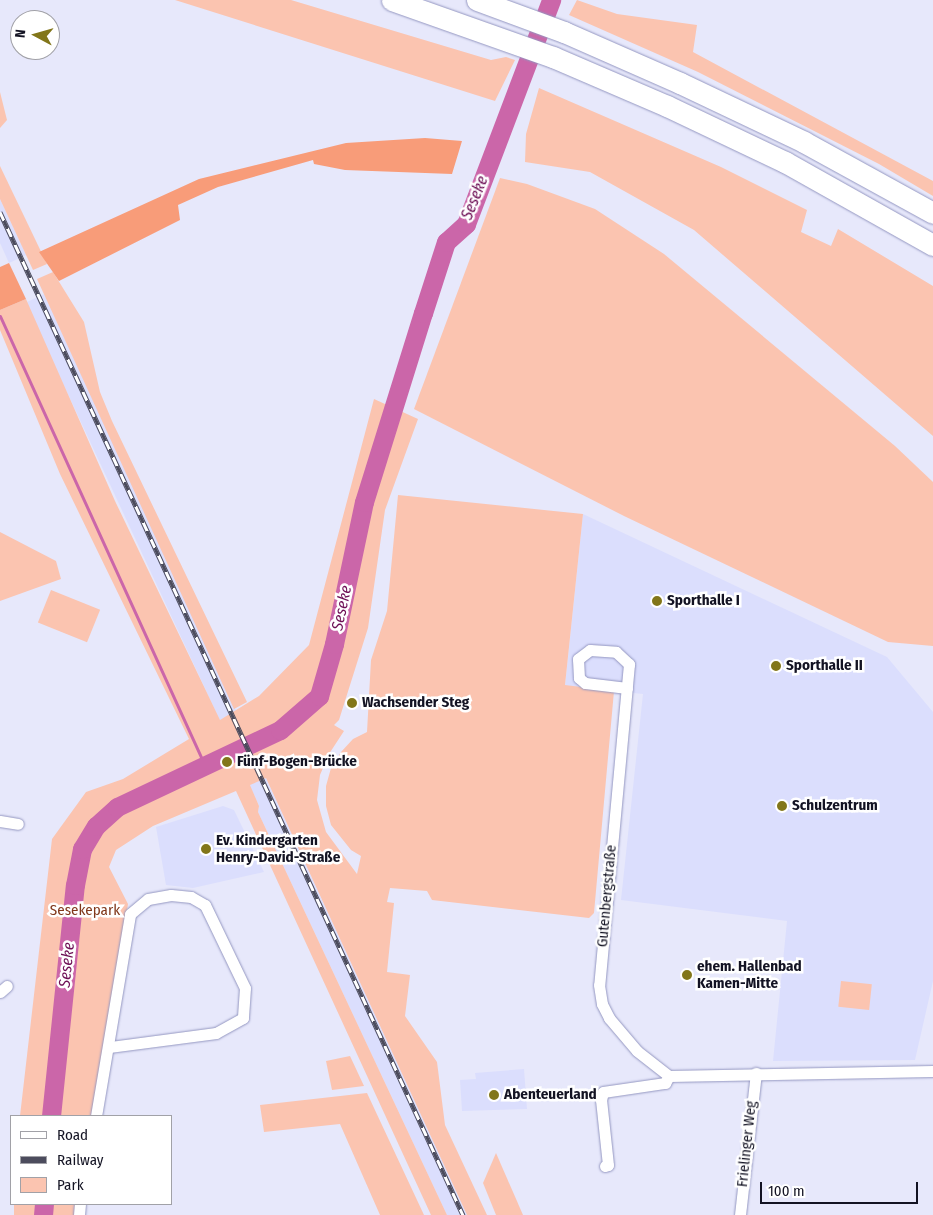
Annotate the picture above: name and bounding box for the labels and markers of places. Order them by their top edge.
place label: Sporthalle I [667,592,740,610]
marker: Sporthalle I [651,595,663,607]
place label: Sporthalle II [786,657,863,675]
marker: Sporthalle II [770,660,782,672]
place label: Wachsender Steg [362,694,469,712]
marker: Wachsender Steg [346,697,358,709]
place label: Fünf-Bogen-Brücke [237,753,357,771]
marker: Fünf-Bogen-Brücke [221,756,233,768]
place label: Schulzentrum [792,797,878,815]
marker: Schulzentrum [776,800,788,812]
place label: Ev. Kindergarten Henry-David-Straße [216,831,340,866]
marker: Ev. Kindergarten Henry-David-Straße [200,843,212,855]
place label: ehem. Hallenbad Kamen-Mitte [697,957,802,992]
marker: ehem. Hallenbad Kamen-Mitte [681,969,693,981]
place label: Abenteuerland [504,1086,597,1104]
marker: Abenteuerland [488,1089,500,1101]

